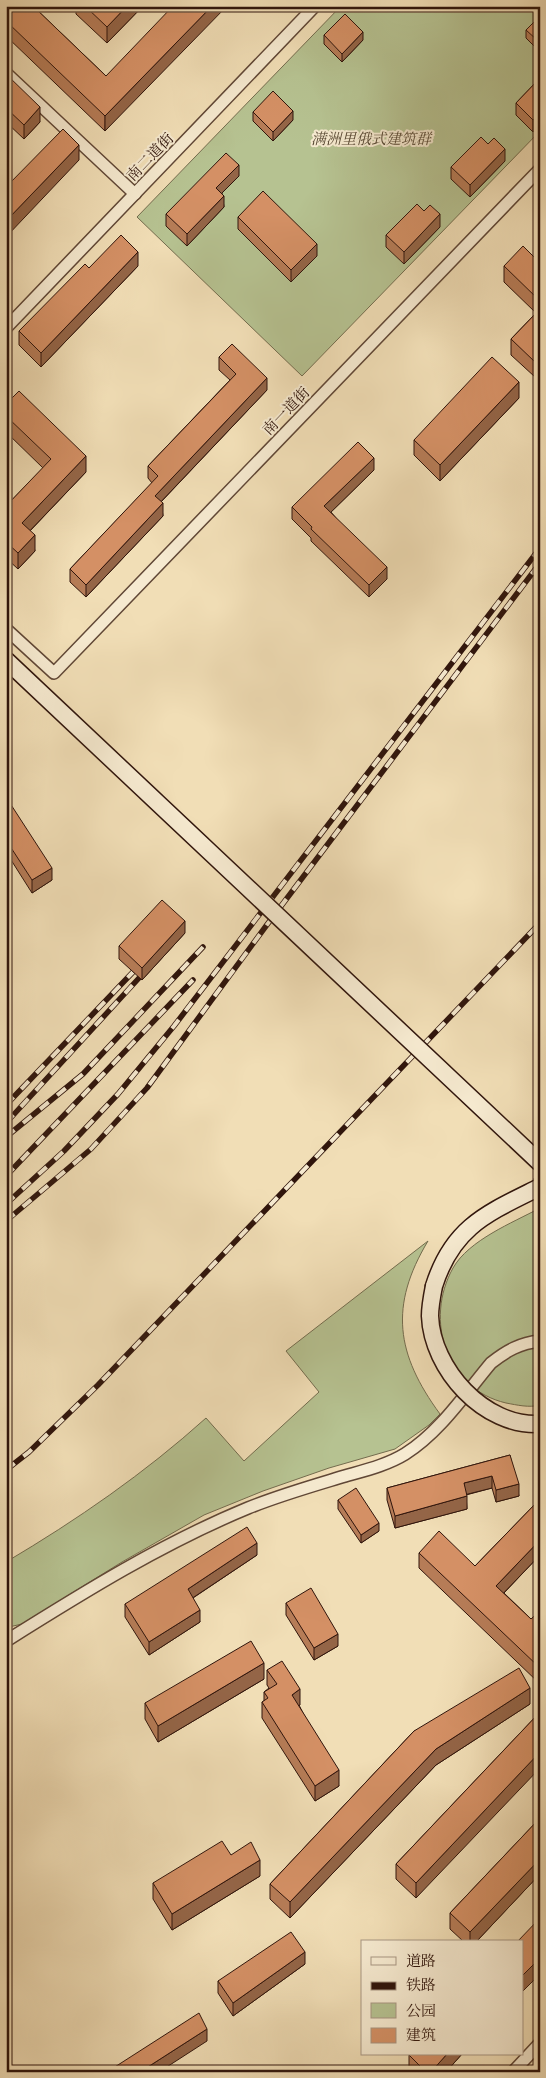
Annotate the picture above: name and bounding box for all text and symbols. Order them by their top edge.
street label: 南二道街 [123,129,177,185]
park label: 满洲里俄式建筑群 [311,130,433,148]
street label: 南一道街 [259,383,313,439]
legend [361,1940,524,2056]
text: 道路 [406,1952,436,1970]
text: 铁路 [406,1976,436,1994]
text: 公园 [406,2002,436,2020]
text: 建筑 [406,2026,436,2044]

